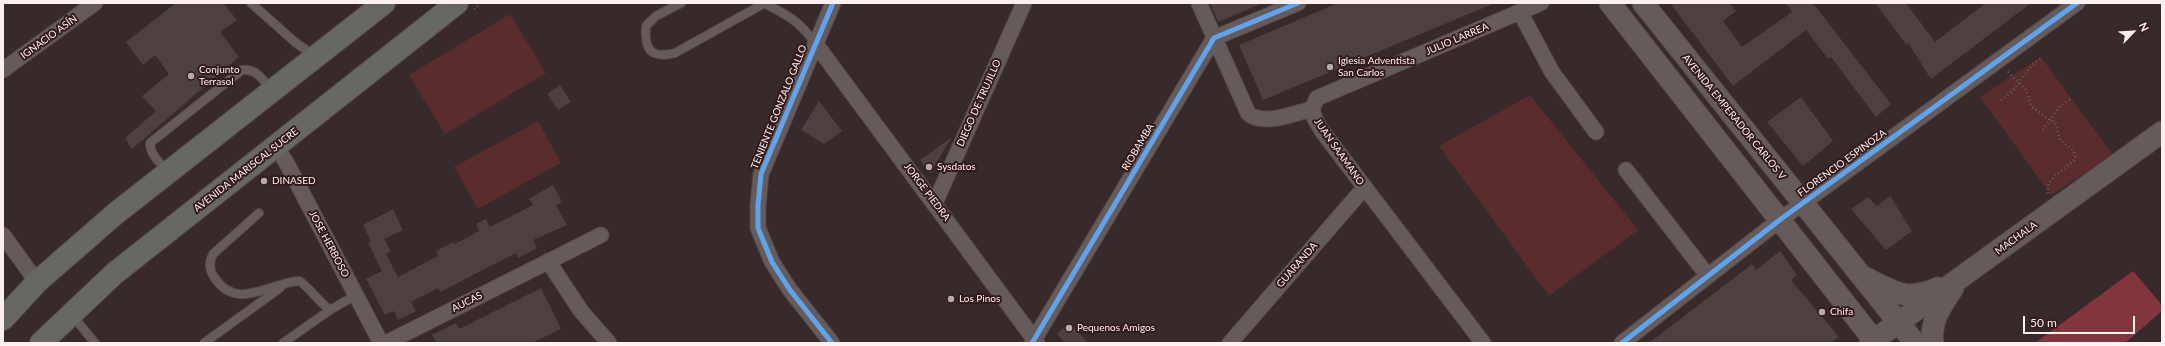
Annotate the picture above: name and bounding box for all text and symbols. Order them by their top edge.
street label: IGNACIO ASÍN [18,12,80,62]
north arrow [2113,12,2153,52]
street label: JULIO LARREA [1424,20,1490,58]
text: N [2137,20,2152,33]
street label: TENIENTE GONZALO GALLO [749,43,809,171]
street label: AVENIDA EMPERADOR CARLOS V [1680,52,1788,182]
place label: Iglesia Adventista San Carlos [1338,55,1415,78]
street label: DIEGO DE TRUJILLO [954,58,1004,148]
marker: Iglesia Adventista San Carlos [1325,62,1335,72]
place label: Conjunto Terrasol [199,64,240,88]
marker: Conjunto Terrasol [186,71,196,81]
street label: JUAN SAAMANO [1311,116,1367,188]
street label: RIOBAMBA [1119,121,1157,173]
street label: AVENIDA MARISCAL SUCRE [191,126,301,214]
street label: FLORENCIO ESPINOZA [1795,127,1889,199]
street label: JORGE PIEDRA [901,161,953,223]
place label: Sysdatos [937,161,976,173]
marker: Sysdatos [924,162,934,172]
place label: DINASED [272,175,316,187]
marker: DINASED [259,176,269,186]
street label: JOSE HERBOSO [306,209,352,279]
street label: MACHALA [1993,219,2039,257]
street label: GUARANDA [1274,240,1320,290]
street label: AUCAS [450,289,484,315]
place label: Los Pinos [959,293,1000,305]
marker: Los Pinos [946,294,956,304]
place label: Chifa [1830,306,1853,318]
marker: Chifa [1817,307,1827,317]
scale bar [2025,308,2137,334]
text: 50 m [2030,315,2057,330]
place label: Pequenos Amigos [1077,322,1155,334]
marker: Pequenos Amigos [1064,323,1074,333]

